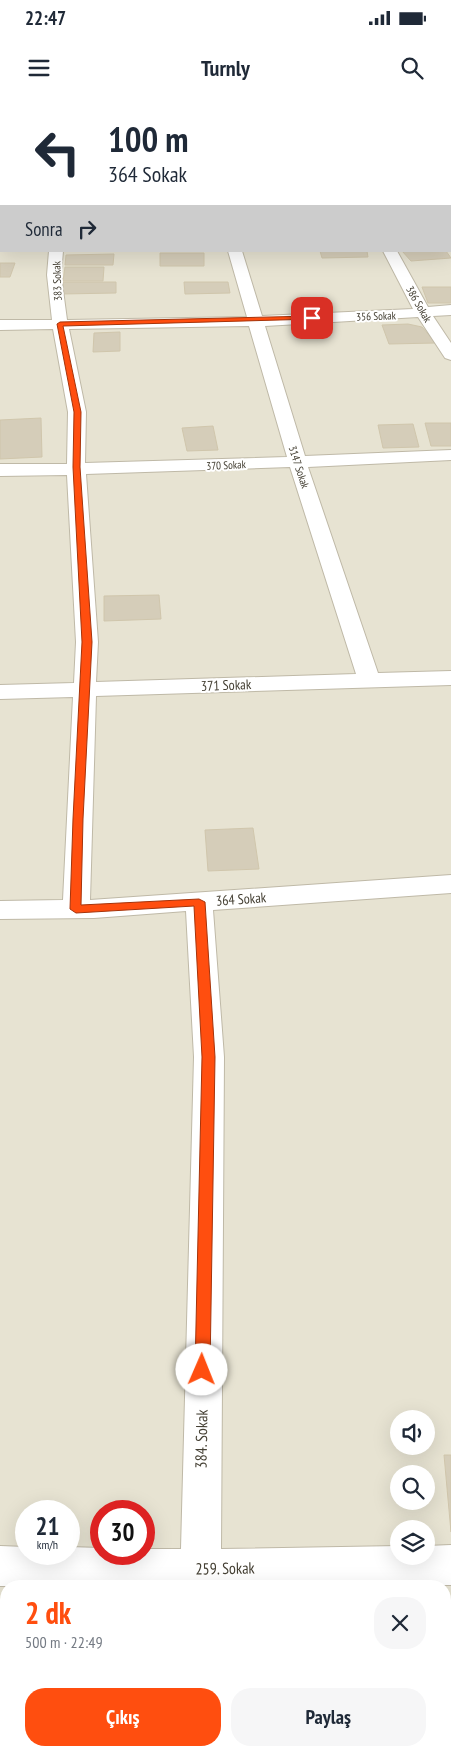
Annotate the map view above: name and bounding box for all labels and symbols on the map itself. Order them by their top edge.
street label: 383 Sokak [49,260,65,301]
street label: 386 Sokak [403,283,435,325]
pin [291,297,333,339]
street label: 356 Sokak [356,308,397,324]
street label: 3147 Sokak [286,444,313,491]
street label: 370 Sokak [206,457,247,473]
street label: 371 Sokak [201,675,252,695]
street label: 364 Sokak [215,888,267,910]
position arrow [175,1343,227,1395]
street label: 384. Sokak [190,1408,212,1469]
speed limit sign: 30 [90,1500,155,1565]
street label: 259. Sokak [195,1557,256,1579]

